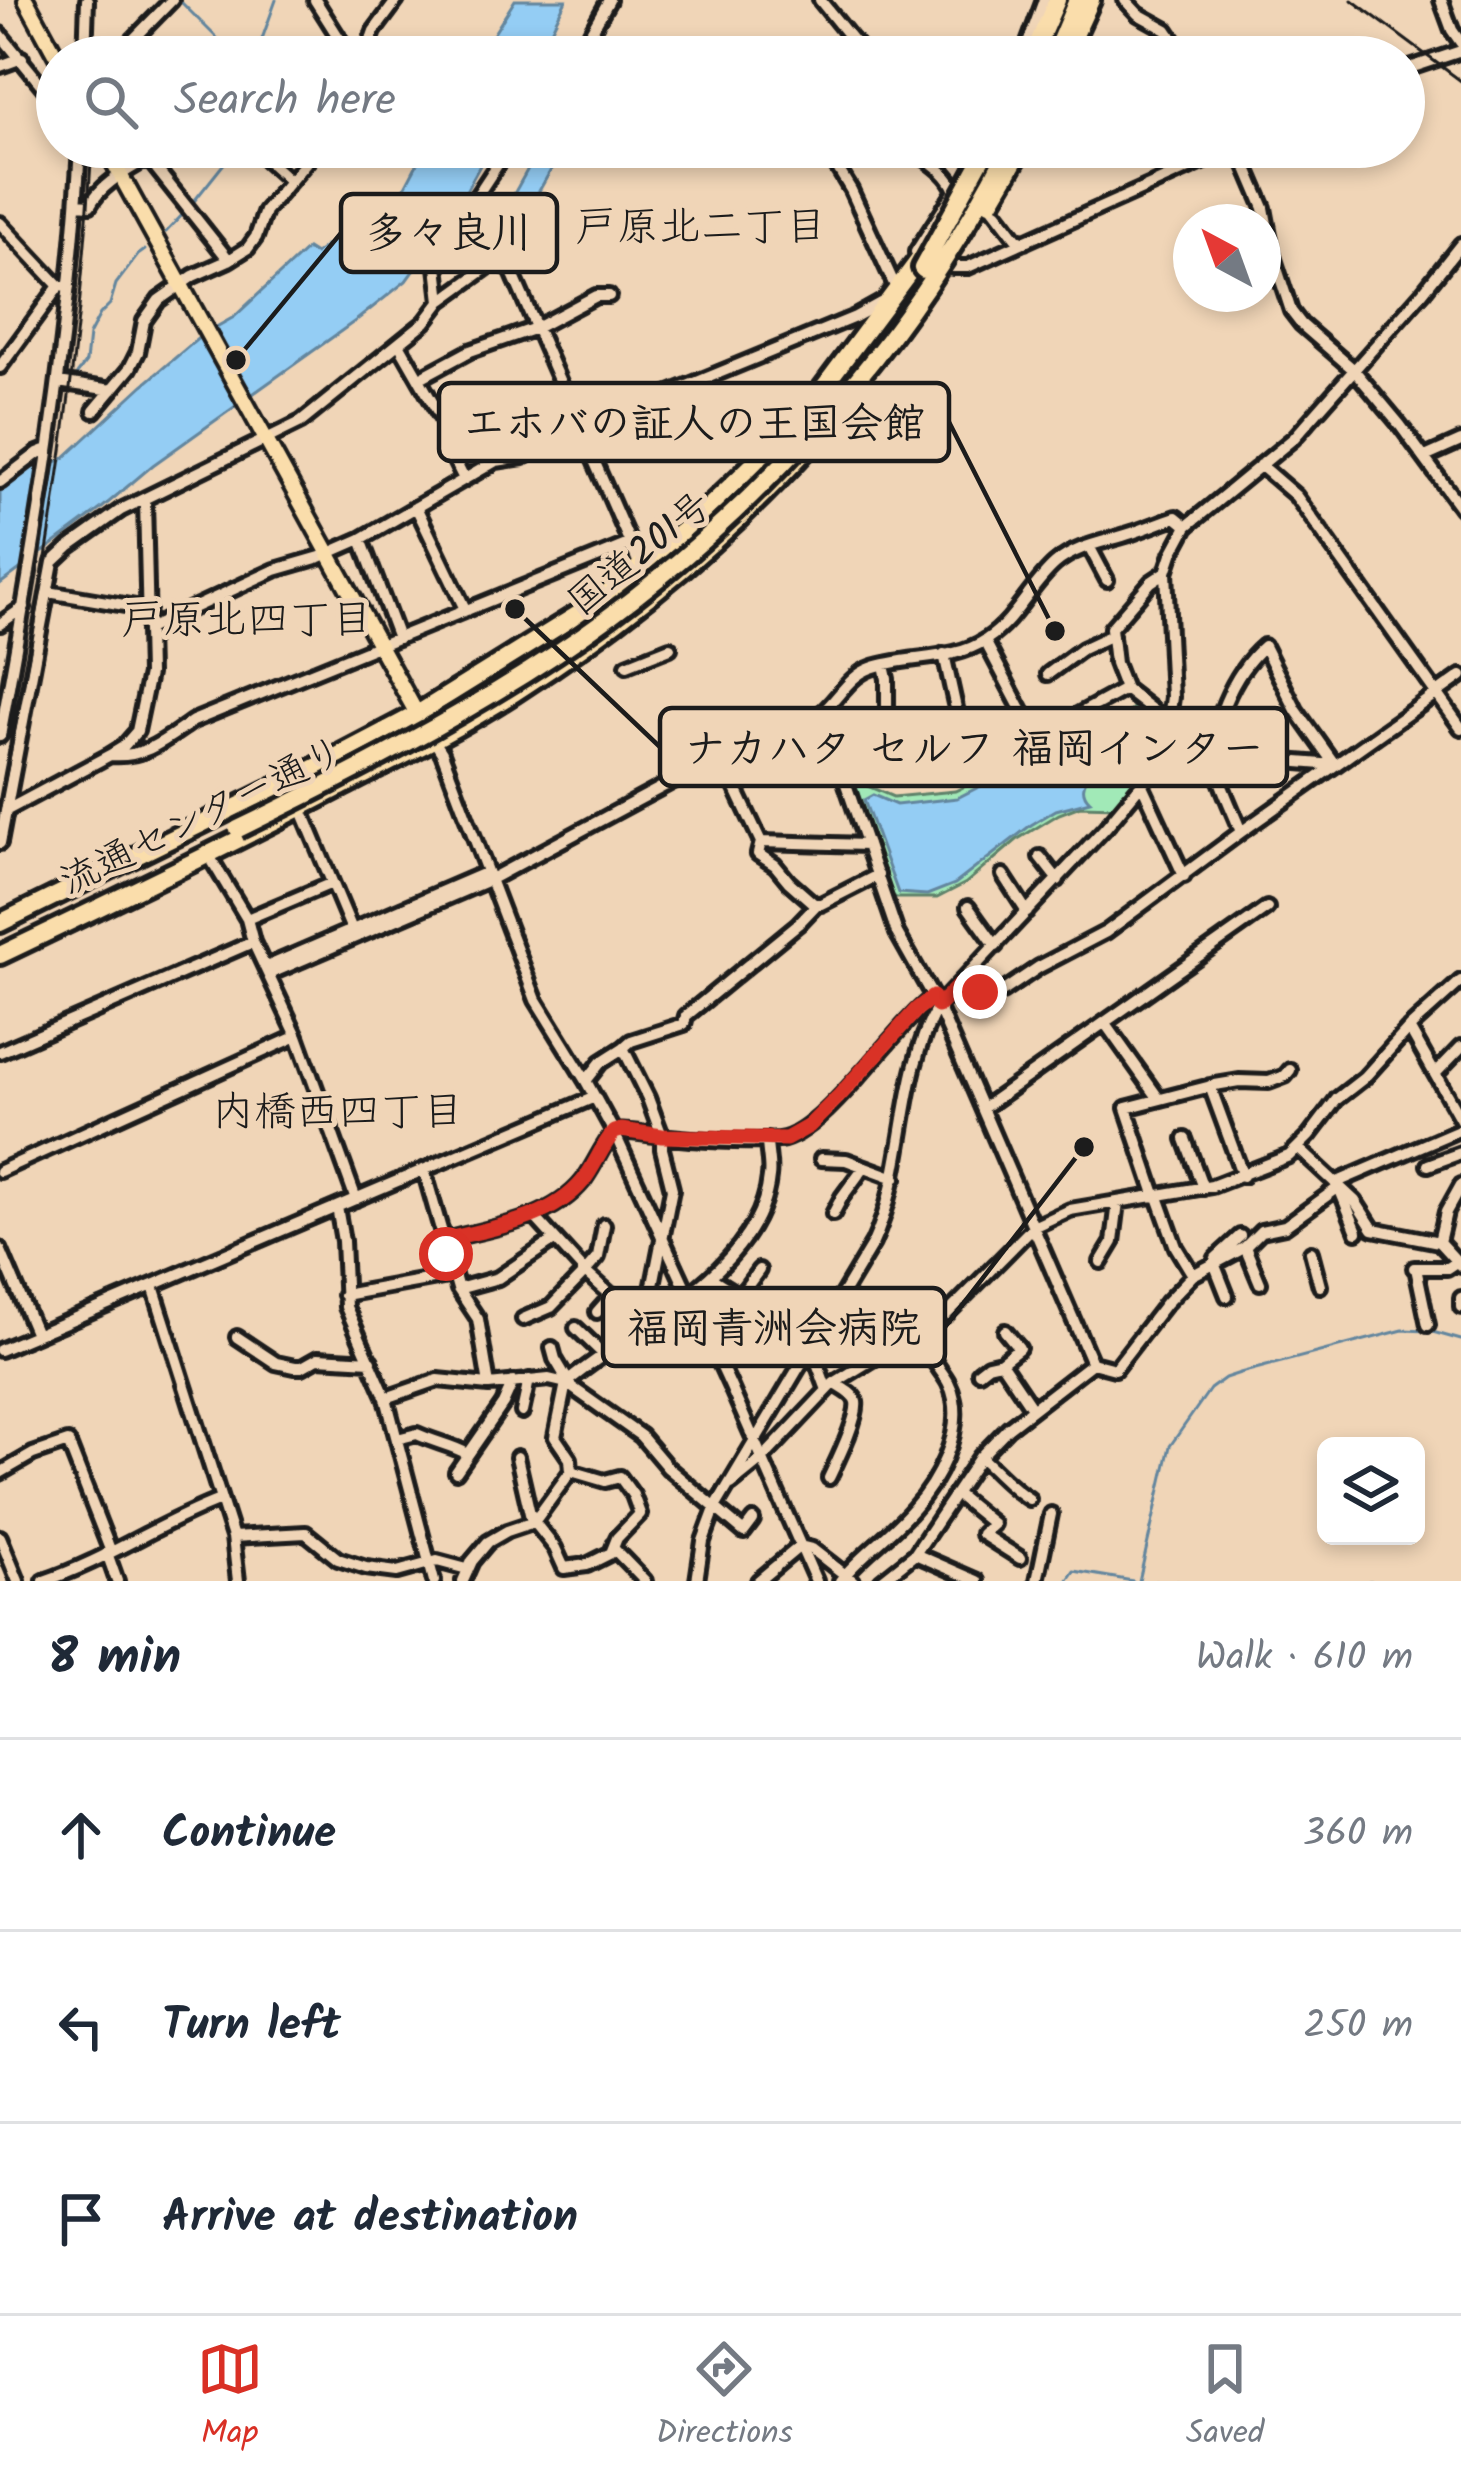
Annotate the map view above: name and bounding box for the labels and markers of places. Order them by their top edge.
callout: 多々良川 [341,194,557,272]
callout: エホバの証人の王国会館 [439,383,949,461]
callout: ナカハタ セルフ 福岡インター [660,708,1287,786]
callout: 福岡青洲会病院 [603,1288,945,1366]

